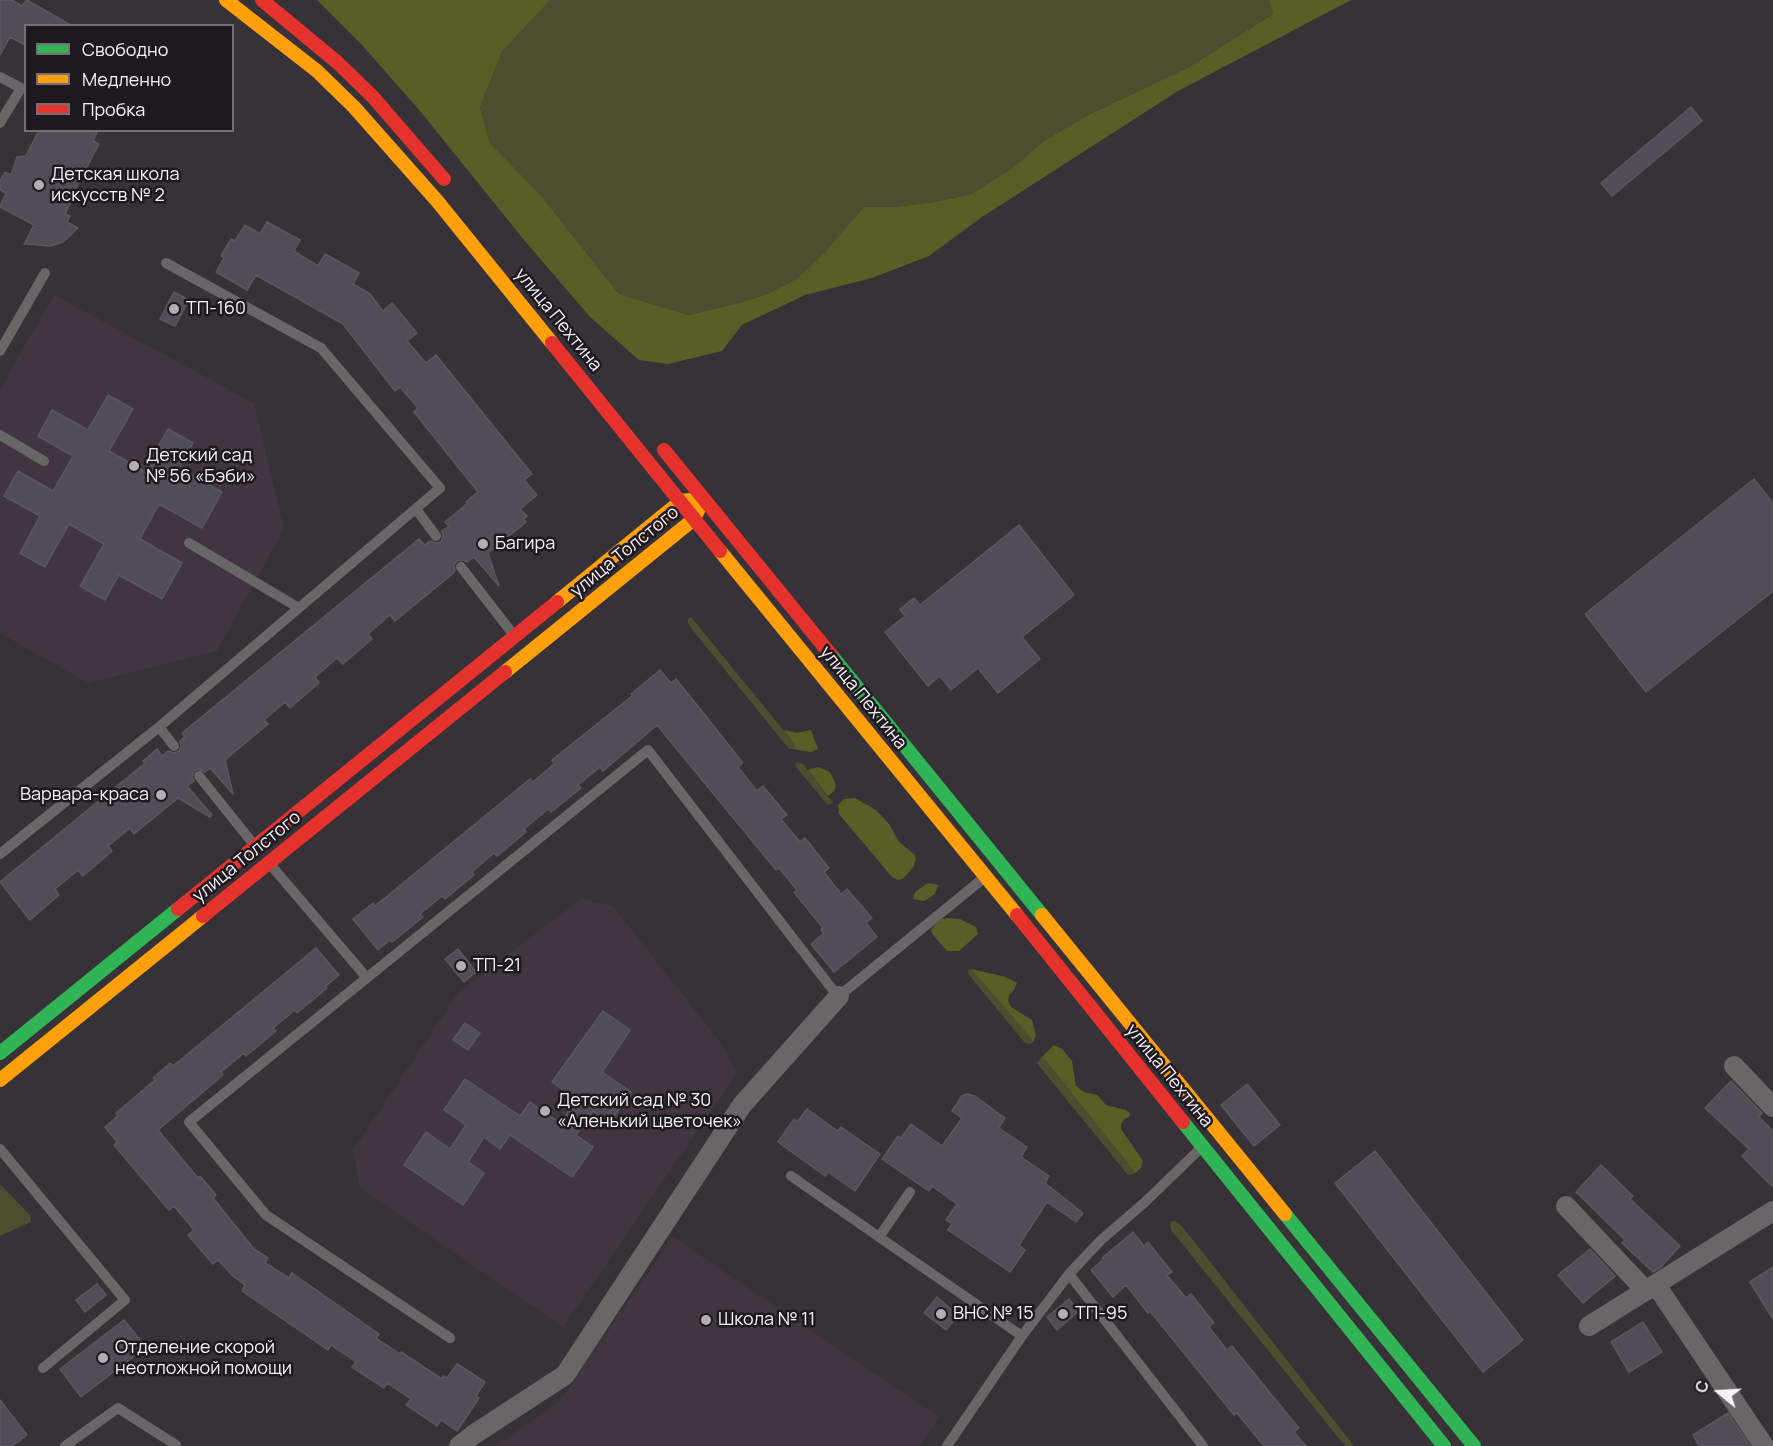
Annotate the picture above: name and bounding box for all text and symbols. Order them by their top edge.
legend [24,24,234,132]
text: Свободно [82,37,168,61]
text: Медленно [82,67,171,91]
text: Пробка [82,97,145,121]
place label: Детская школа искусств № 2 [51,164,179,207]
marker: Детская школа искусств № 2 [32,178,46,192]
street label: улица Пехтина [510,264,606,376]
place label: ТП-160 [186,298,246,320]
marker: ТП-160 [167,302,181,316]
place label: Детский сад № 56 «Бэби» [146,445,256,488]
marker: Детский сад № 56 «Бэби» [127,459,141,473]
street label: улица Толстого [567,502,683,602]
place label: Багира [495,533,555,555]
marker: Багира [476,537,490,551]
street label: улица Пехтина [815,642,911,754]
place label: Варвара-краса [20,784,149,806]
marker: Варвара-краса [154,788,168,802]
street label: улица Толстого [189,807,305,907]
place label: ТП-21 [473,955,521,977]
marker: ТП-21 [454,959,468,973]
street label: улица Пехтина [1121,1020,1217,1132]
place label: Детский сад № 30 «Аленький цветочек» [557,1090,742,1132]
marker: Детский сад № 30 «Аленький цветочек» [538,1104,552,1118]
place label: ВНС № 15 [953,1303,1034,1325]
place label: ТП-95 [1075,1303,1127,1325]
marker: ВНС № 15 [934,1307,948,1321]
marker: ТП-95 [1056,1307,1070,1321]
place label: Школа № 11 [718,1309,815,1331]
marker: Школа № 11 [699,1313,713,1327]
place label: Отделение скорой неотложной помощи [115,1337,292,1380]
marker: Отделение скорой неотложной помощи [96,1351,110,1365]
north arrow [1689,1362,1749,1422]
text: С [1690,1377,1714,1395]

